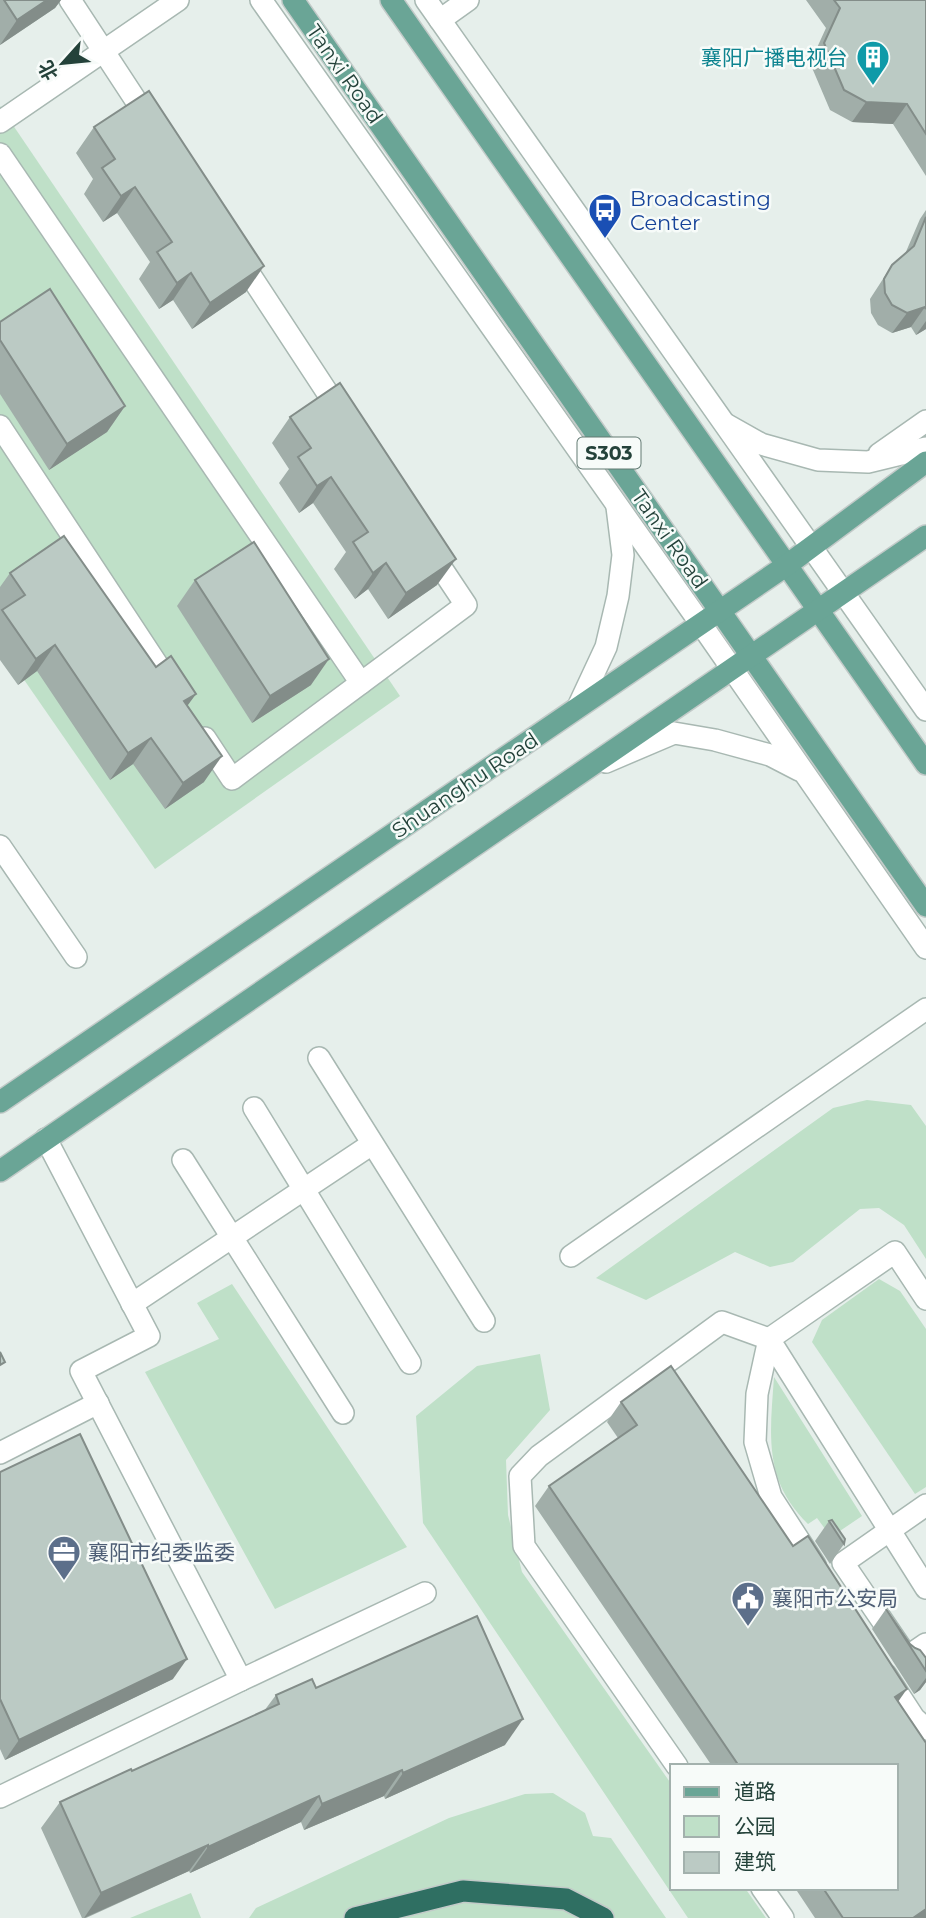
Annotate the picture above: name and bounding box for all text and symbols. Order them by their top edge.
street label: Tanxi Road [302,20,388,128]
north arrow [28,28,98,98]
building icon: 襄阳广播电视台 [854,38,892,87]
place label: 襄阳广播电视台 [701,45,848,70]
text: 北 [34,57,63,84]
place label: Broadcasting Center [630,186,771,235]
bus stop icon: Broadcasting Center [586,191,624,240]
road number: S303 [578,437,640,468]
street label: Tanxi Road [627,485,713,593]
street label: Shuanghu Road [387,727,543,843]
office icon: 襄阳市纪委监委 [45,1533,83,1582]
place label: 襄阳市纪委监委 [88,1540,235,1565]
public building icon: 襄阳市公安局 [729,1579,767,1628]
place label: 襄阳市公安局 [772,1586,898,1611]
legend [670,1764,898,1890]
text: 道路 [734,1779,776,1804]
text: 公园 [734,1814,776,1839]
text: 建筑 [734,1849,776,1874]

